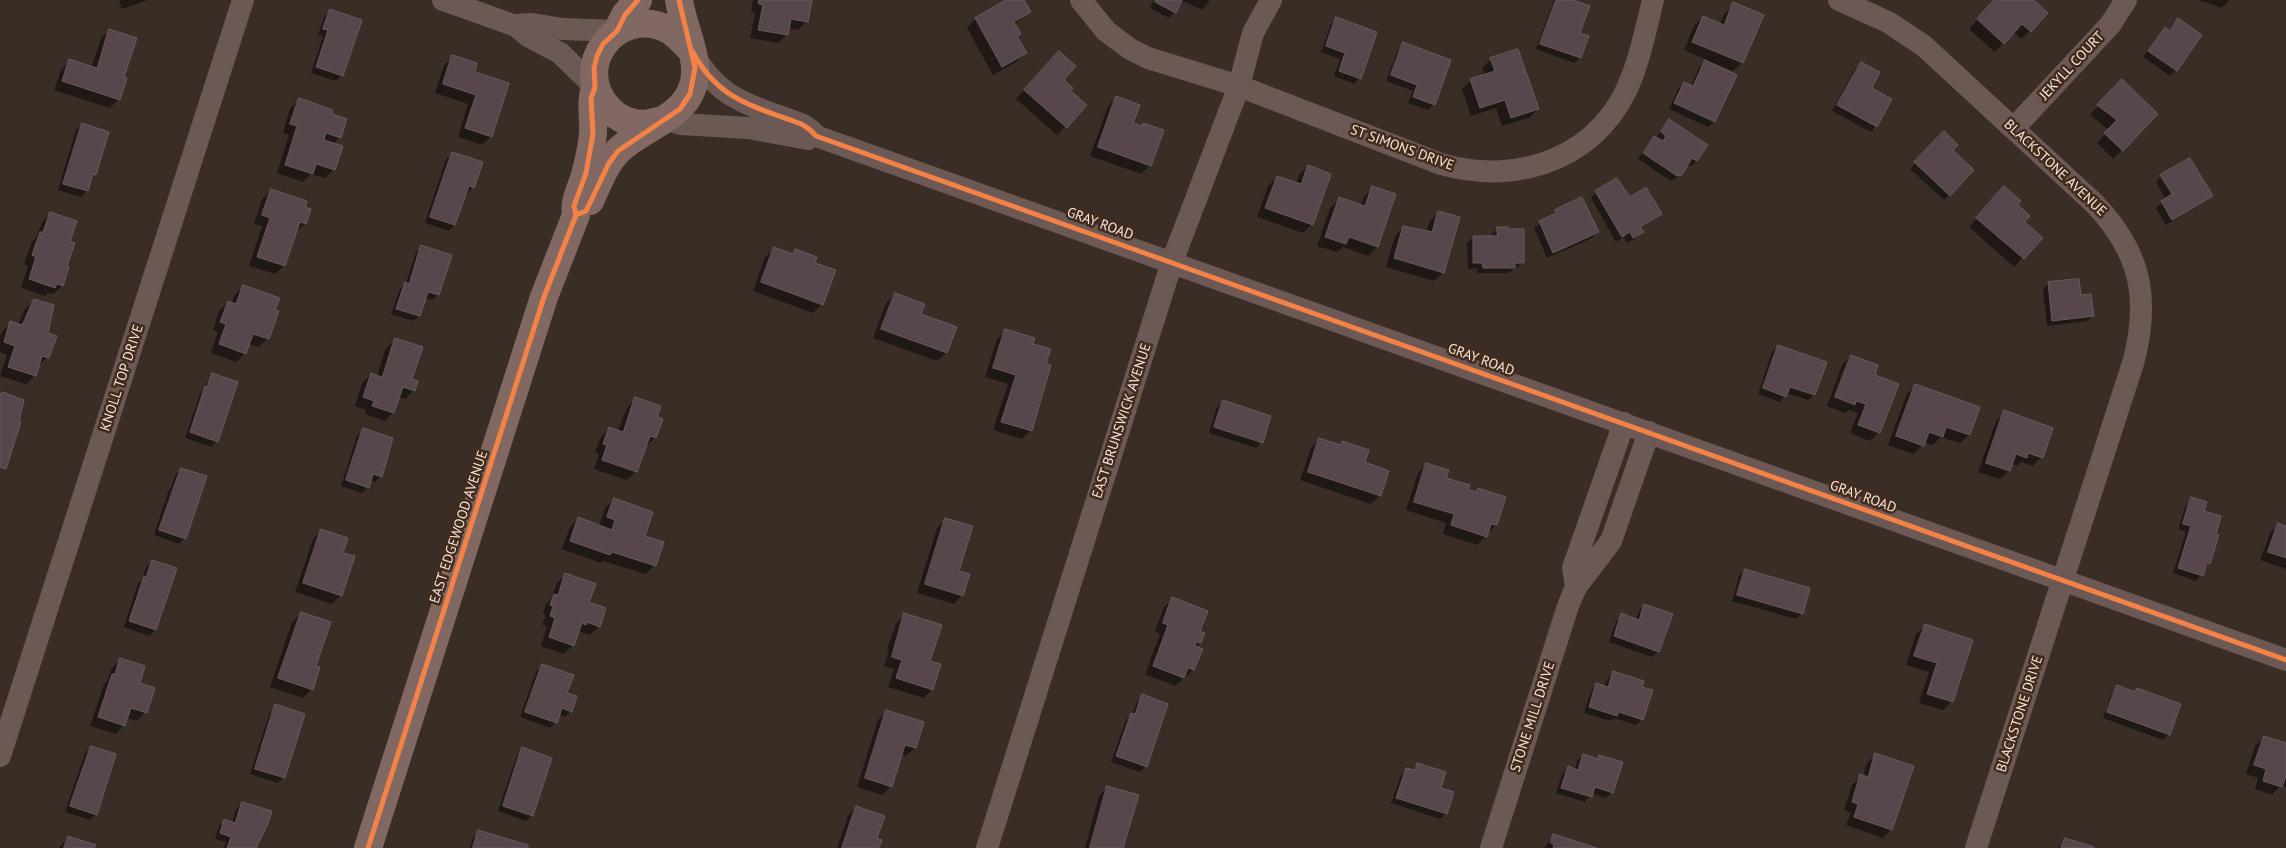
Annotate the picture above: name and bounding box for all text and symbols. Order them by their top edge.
street label: JEKYLL COURT [2036,28,2108,104]
street label: BLACKSTONE AVENUE [2000,116,2110,220]
street label: ST SIMONS DRIVE [1348,122,1456,174]
street label: GRAY ROAD [1064,204,1136,244]
street label: KNOLL TOP DRIVE [97,323,147,433]
street label: GRAY ROAD [1445,340,1517,380]
street label: EAST BRUNSWICK AVENUE [1089,341,1155,501]
street label: EAST EDGEWOOD AVENUE [426,448,492,606]
street label: GRAY ROAD [1827,477,1899,517]
street label: BLACKSTONE DRIVE [1993,654,2047,774]
street label: STONE MILL DRIVE [1507,660,1559,774]

